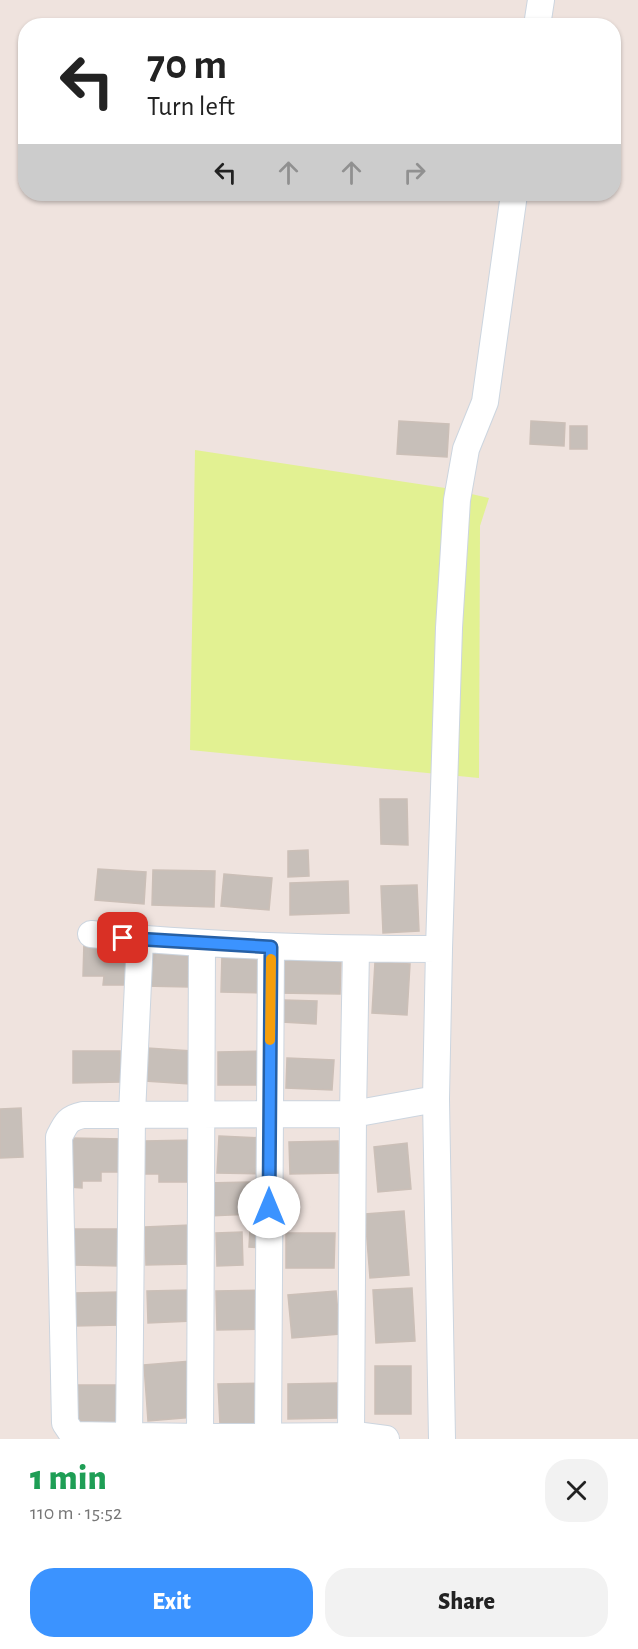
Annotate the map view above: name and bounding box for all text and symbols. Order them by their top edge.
icon: left [48,42,126,120]
text: 70 m [147,44,227,86]
text: Turn left [147,93,235,120]
icon: left [209,156,242,189]
icon: ahead [272,156,305,189]
icon: ahead [335,156,368,189]
icon: right [398,156,431,189]
pin [97,912,148,963]
icon: arrive [106,921,139,954]
position arrow [237,1175,301,1239]
button: close [545,1459,608,1522]
text: 1 min [30,1460,107,1496]
text: 110 m · 15:52 [30,1503,122,1523]
button: Exit [30,1568,313,1637]
button: Share [325,1568,608,1637]

